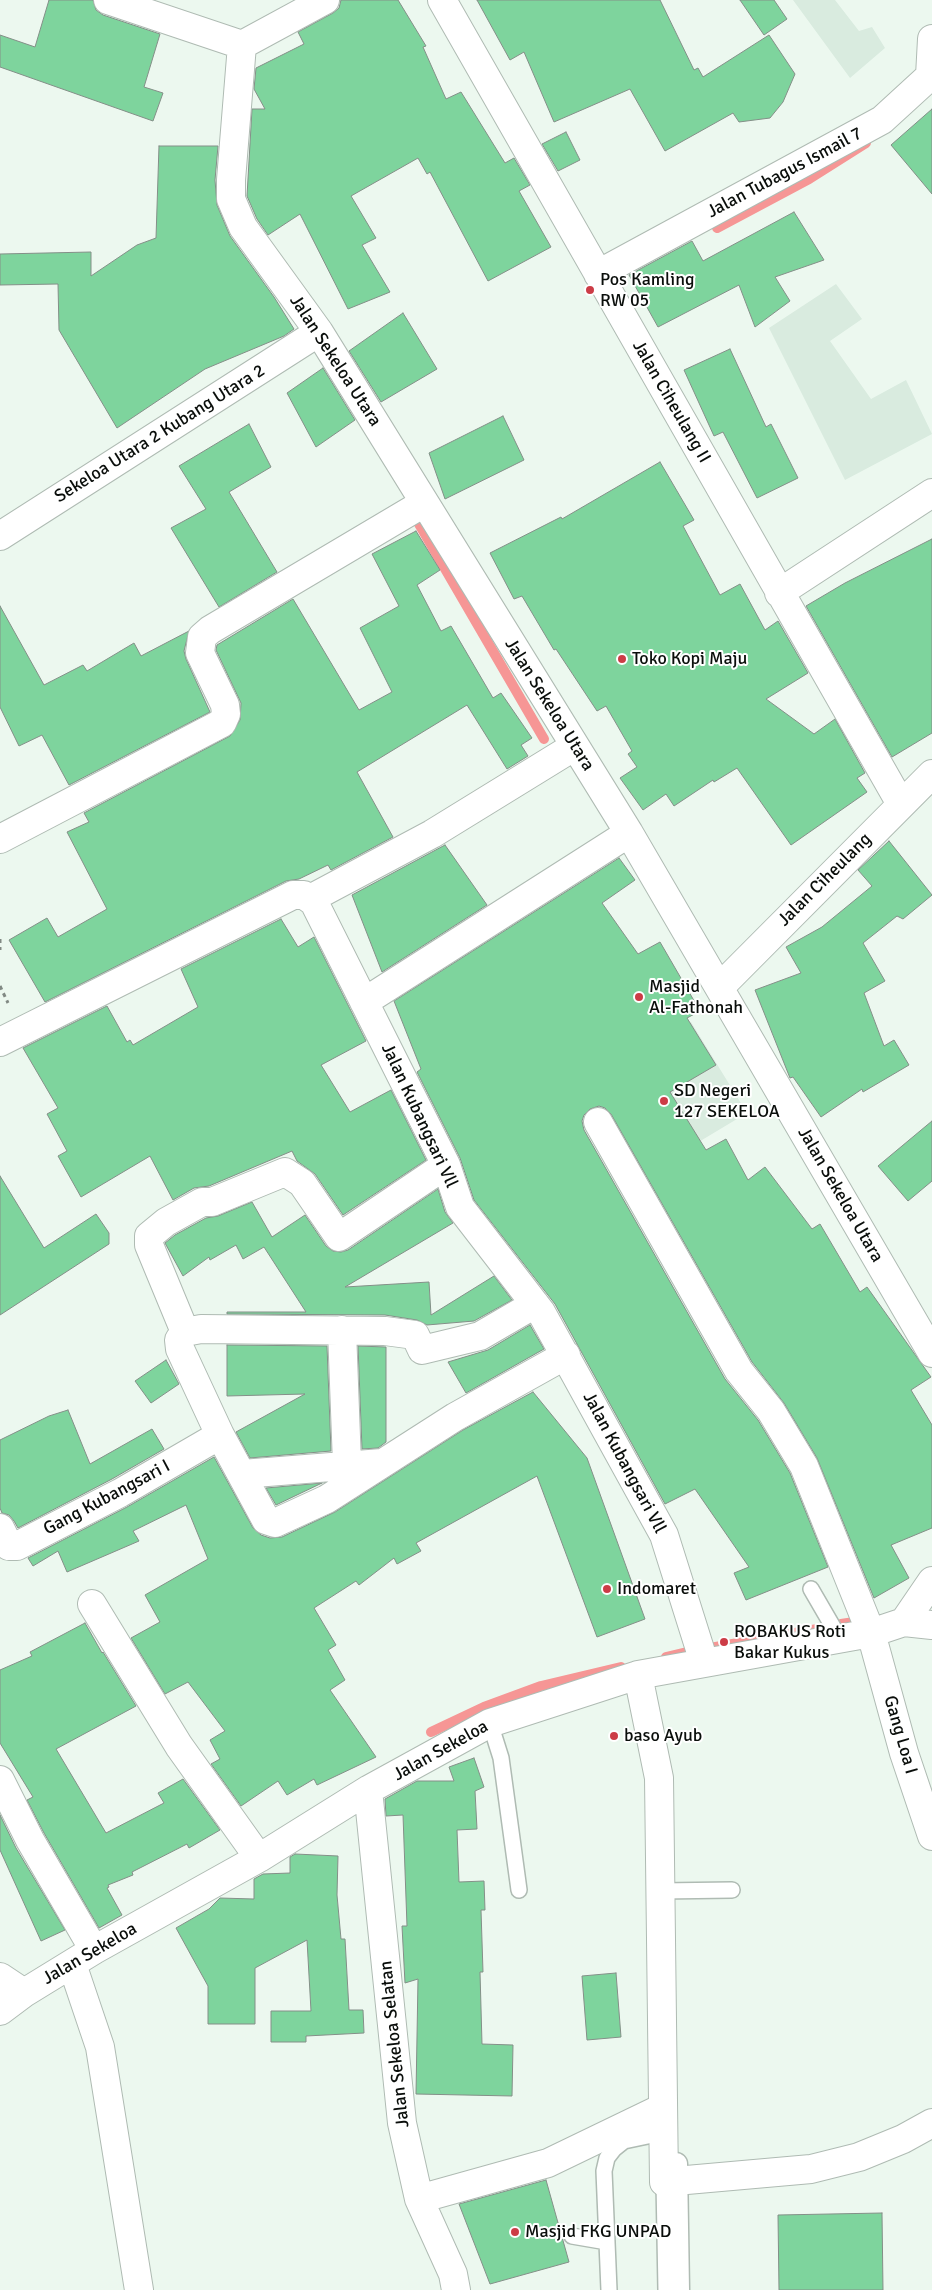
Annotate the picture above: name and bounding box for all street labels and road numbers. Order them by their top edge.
street label: Jalan Tubagus Ismail 7 [704,123,866,223]
street label: Jalan Sekeloa Utara [284,291,386,431]
street label: Jalan Ciheulang II [627,337,715,467]
street label: Sekeloa Utara 2 Kubang Utara 2 [51,360,269,508]
street label: Jalan Sekeloa Utara [499,635,599,775]
street label: Jalan Ciheulang [774,829,876,931]
street label: Jalan Kubangsari Vll [376,1040,462,1192]
street label: Jalan Sekeloa Utara [793,1124,887,1266]
street label: Jalan Kubangsari Vll [578,1389,670,1537]
street label: Gang Kubangsari I [40,1456,174,1540]
street label: Gang Loa I [879,1693,921,1777]
street label: Jalan Sekeloa [390,1716,492,1786]
street label: Jalan Sekeloa [39,1918,141,1990]
street label: Jalan Sekeloa Selatan [375,1959,415,2129]

